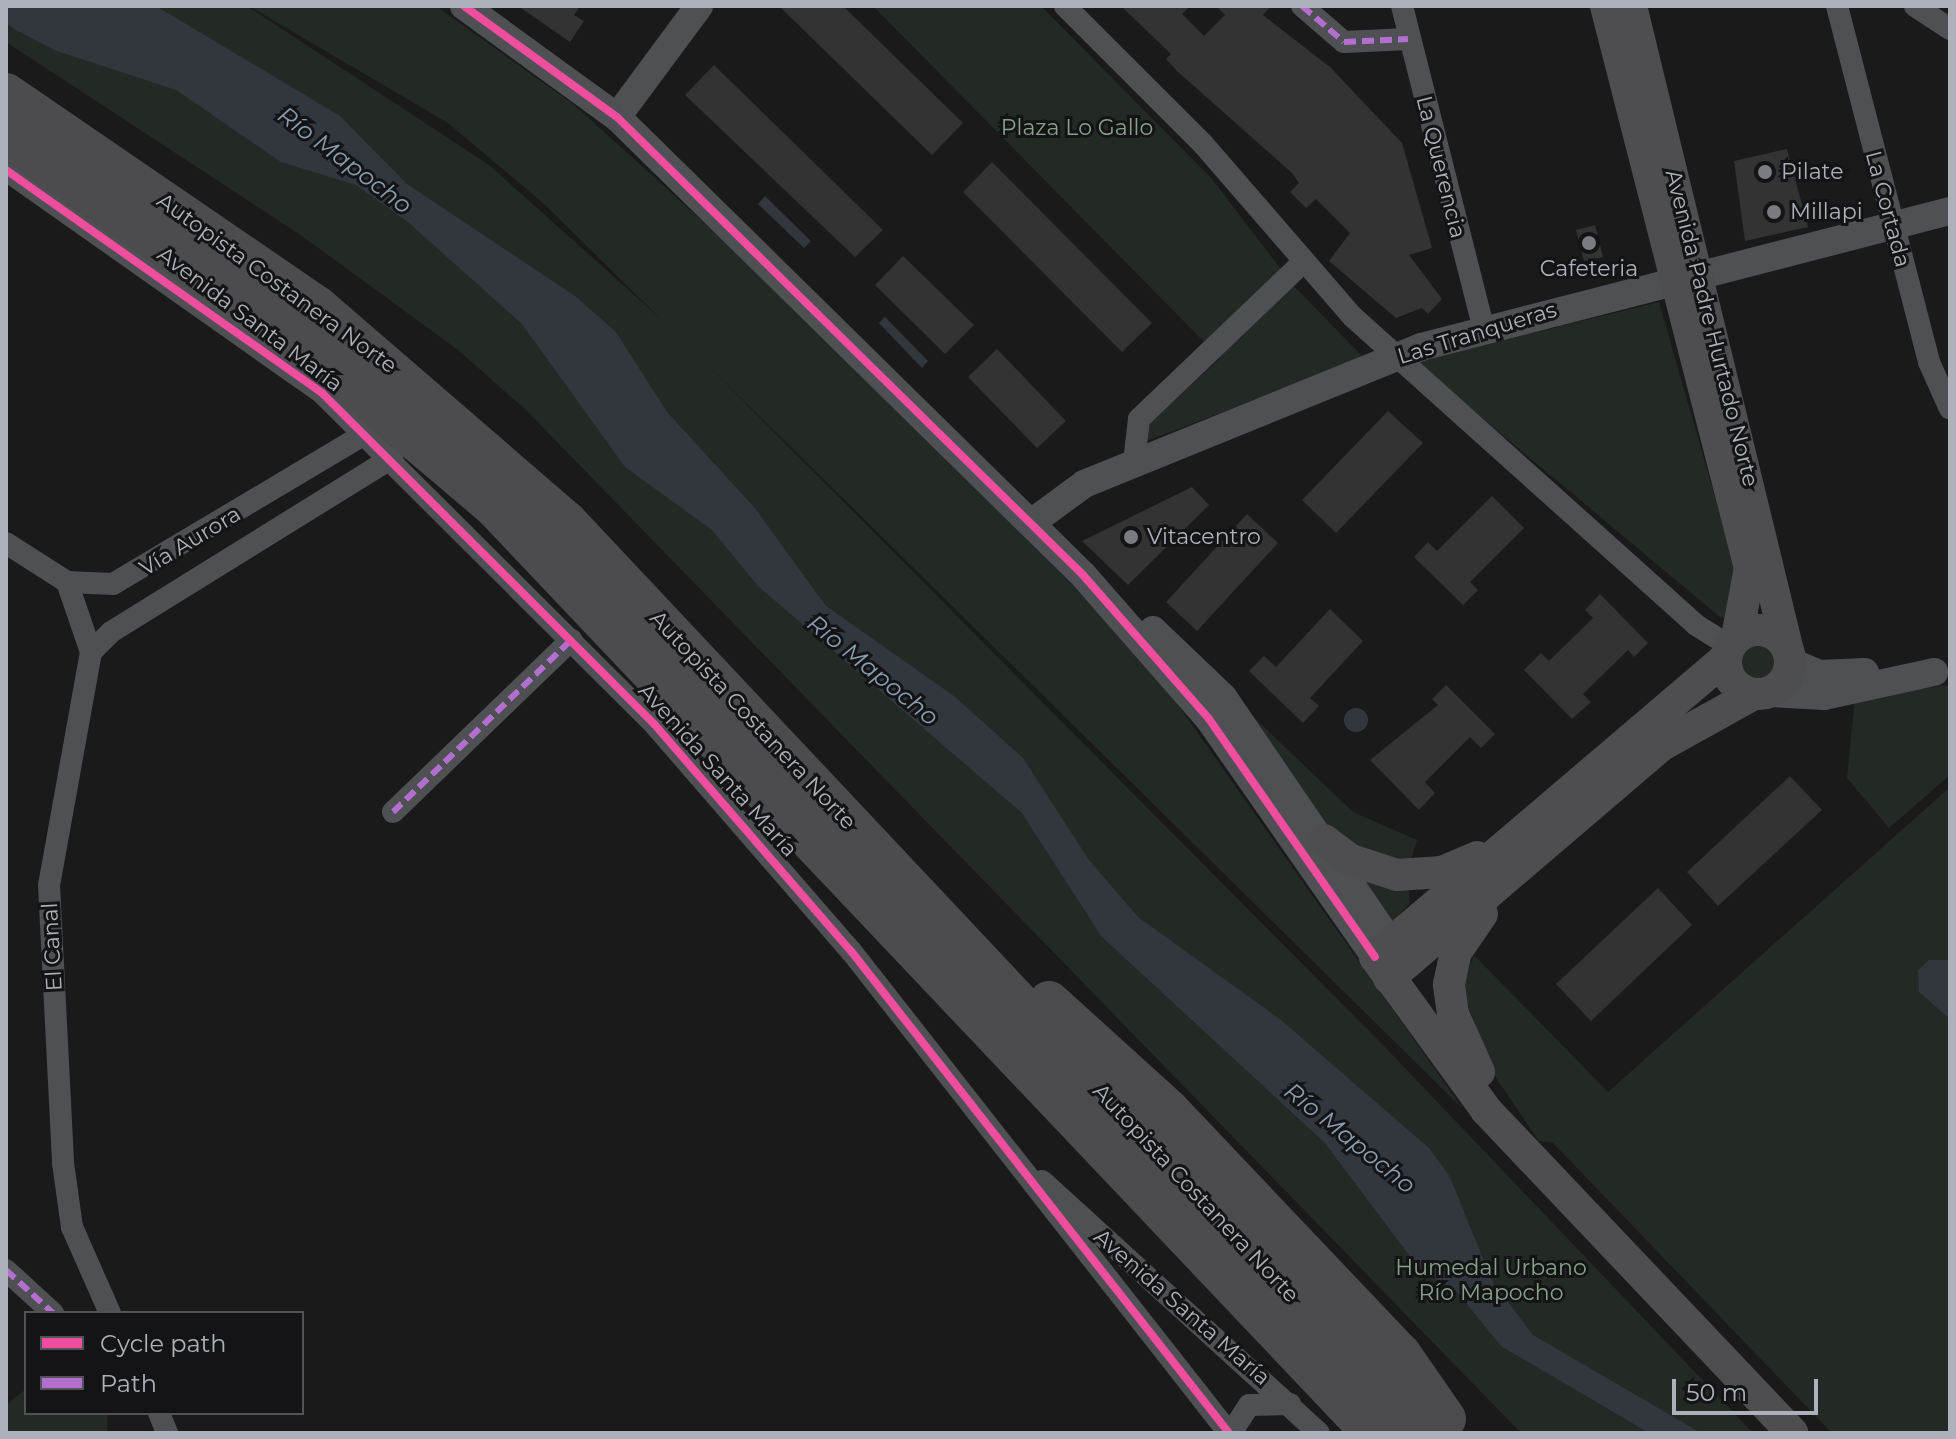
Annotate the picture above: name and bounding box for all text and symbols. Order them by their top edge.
street label: La Querencia [1411,93,1471,241]
water label: Río Mapocho [272,100,418,220]
park label: Plaza Lo Gallo [1001,115,1153,141]
street label: La Cortada [1860,148,1916,270]
place label: Pilate [1781,159,1843,185]
marker: Pilate [1756,163,1774,181]
street label: Avenida Padre Hurtado Norte [1660,167,1764,489]
street label: Autopista Costanera Norte [152,187,402,379]
place label: Millapi [1790,199,1863,225]
marker: Millapi [1765,203,1783,221]
marker: Cafeteria [1580,234,1598,252]
street label: Avenida Santa María [152,241,348,397]
place label: Cafeteria [1540,256,1638,282]
street label: Las Tranqueras [1394,296,1560,370]
street label: Vía Aurora [135,501,245,581]
place label: Vitacentro [1147,524,1261,550]
marker: Vitacentro [1122,528,1140,546]
street label: Autopista Costanera Norte [644,605,862,835]
water label: Río Mapocho [802,608,944,732]
street label: Avenida Santa María [633,678,803,862]
street label: El Canal [37,902,67,992]
water label: Río Mapocho [1279,1076,1421,1200]
street label: Autopista Costanera Norte [1087,1078,1305,1308]
street label: Avenida Santa María [1089,1223,1275,1391]
park label: Humedal Urbano Río Mapocho [1395,1254,1587,1306]
legend [24,1311,304,1415]
text: Cycle path [100,1329,227,1358]
scale bar [1676,1363,1822,1413]
text: Path [100,1369,157,1398]
text: 50 m [1686,1378,1747,1407]

